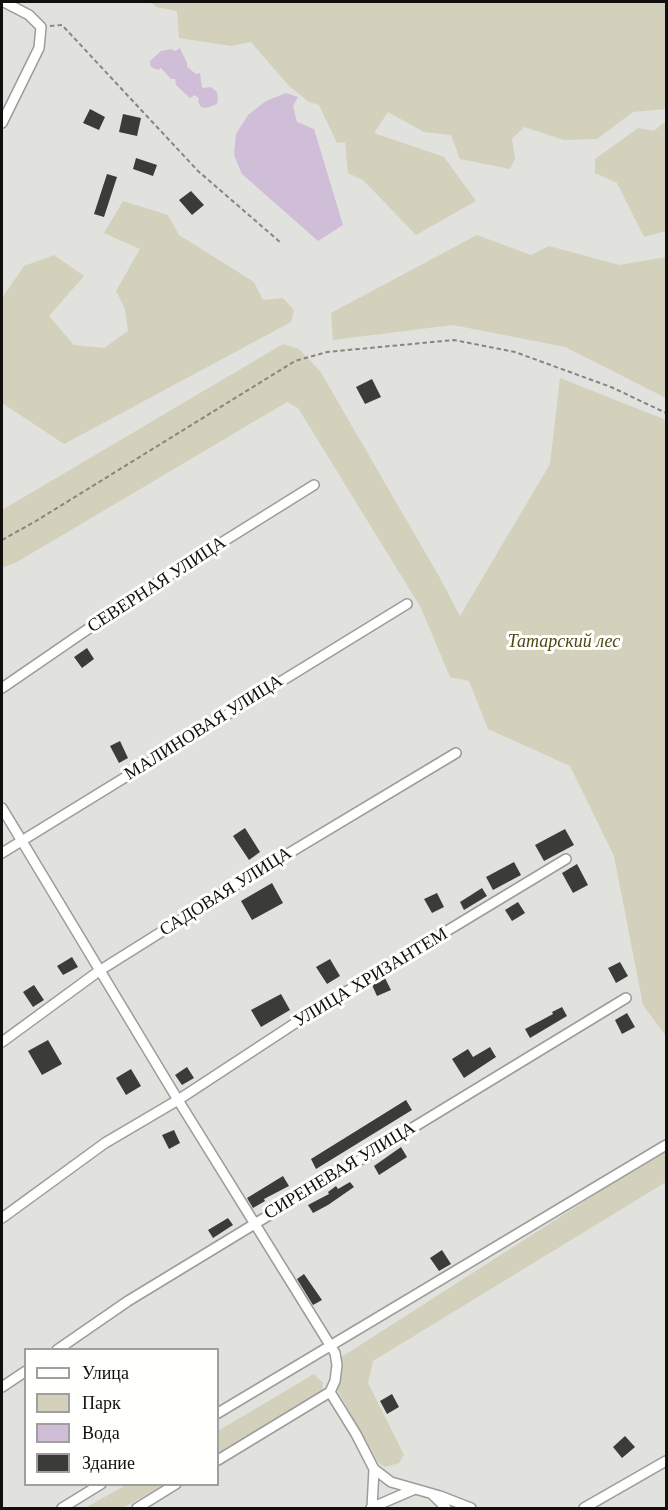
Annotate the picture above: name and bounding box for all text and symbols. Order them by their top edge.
street label: СЕВЕРНАЯ УЛИЦА [84,532,230,638]
park label: Татарский лес [508,631,620,653]
street label: МАЛИНОВАЯ УЛИЦА [121,670,287,786]
street label: САДОВАЯ УЛИЦА [156,843,296,941]
street label: УЛИЦА ХРИЗАНТЕМ [290,924,452,1032]
street label: СИРЕНЕВАЯ УЛИЦА [261,1117,419,1225]
legend [24,1348,219,1486]
text: Улица [82,1363,129,1383]
text: Парк [82,1393,121,1413]
text: Вода [82,1423,120,1443]
text: Здание [82,1453,135,1473]

